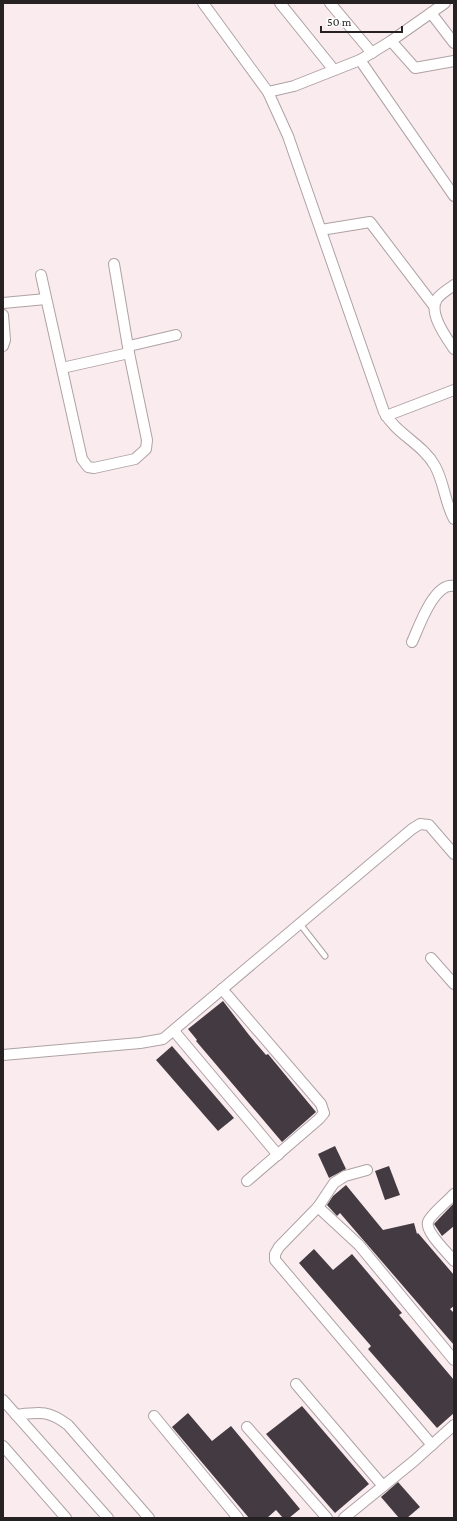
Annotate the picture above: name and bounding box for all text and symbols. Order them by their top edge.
scale bar [321,8,402,34]
text: 50 m [327,15,352,29]

